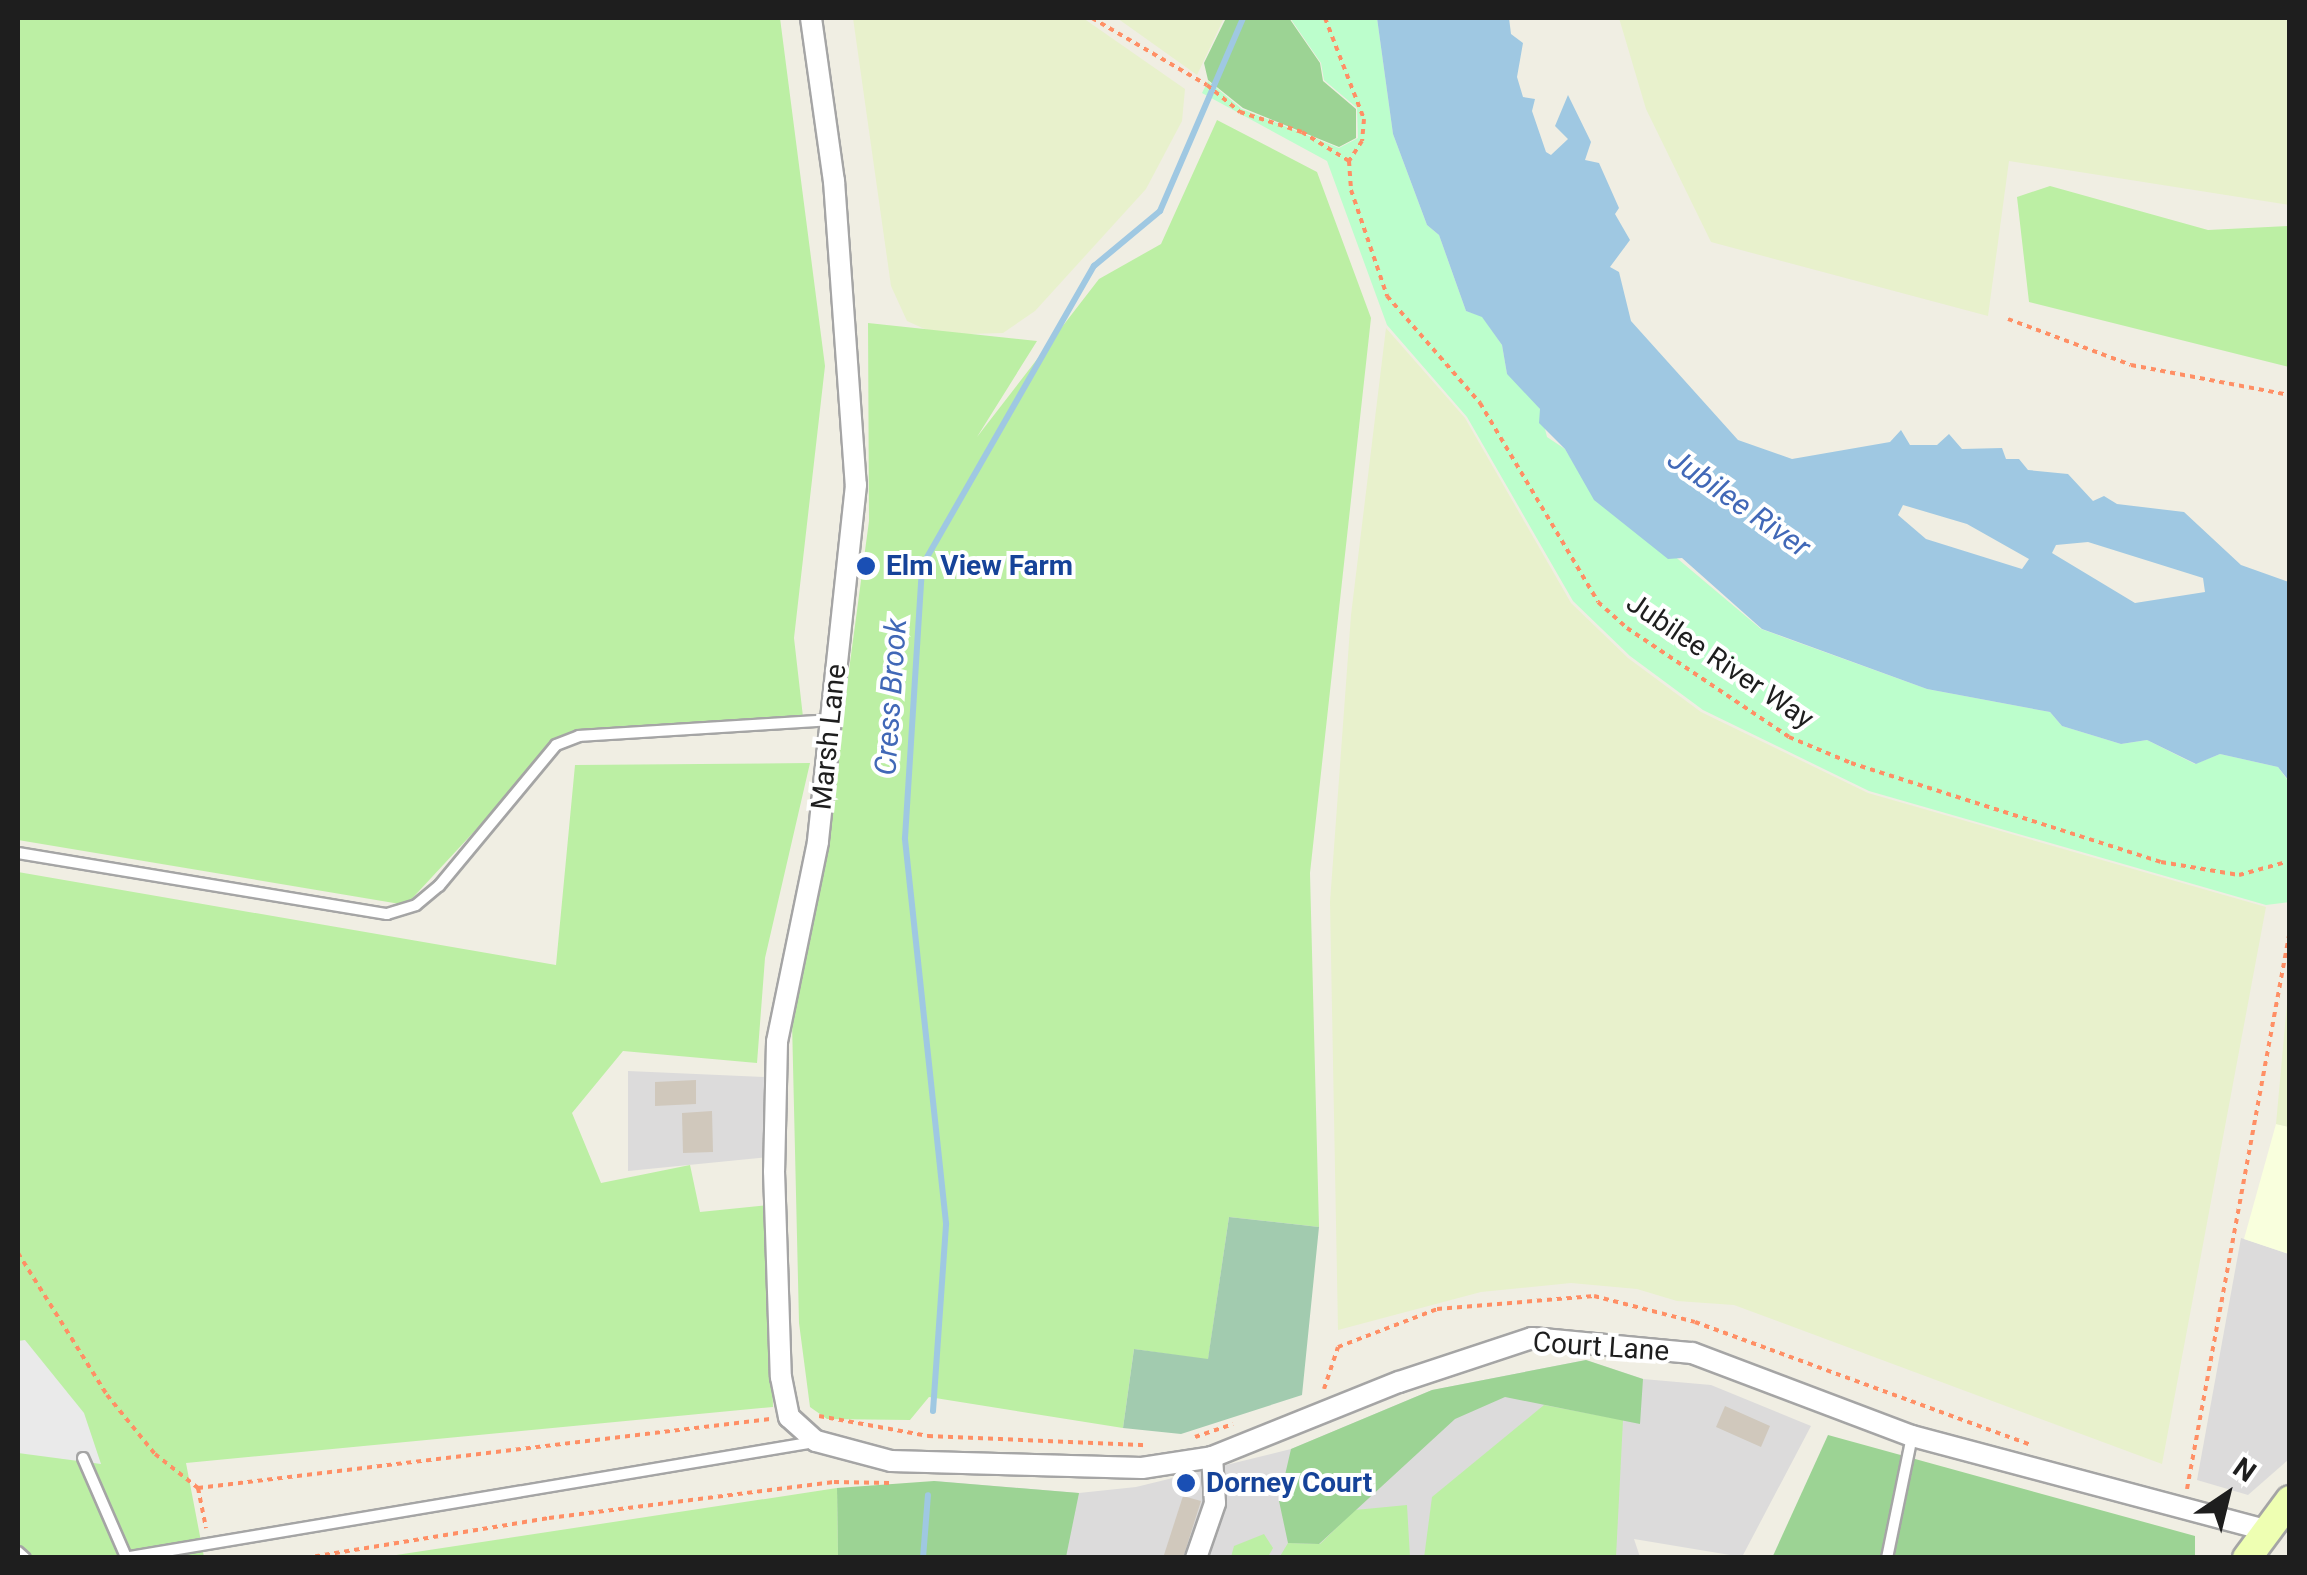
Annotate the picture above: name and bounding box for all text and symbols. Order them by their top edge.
water label: Jubilee River [1661,441,1817,565]
place label: Elm View Farm [886,549,1073,583]
marker: Elm View Farm [855,555,877,577]
street label: Jubilee River Way [1620,586,1820,736]
water label: Cress Brook [868,617,914,777]
street label: Marsh Lane [805,662,853,812]
street label: Court Lane [1532,1325,1670,1369]
north arrow [2177,1445,2277,1545]
text: N [2227,1451,2262,1489]
place label: Dorney Court [1206,1466,1372,1500]
marker: Dorney Court [1175,1472,1197,1494]

